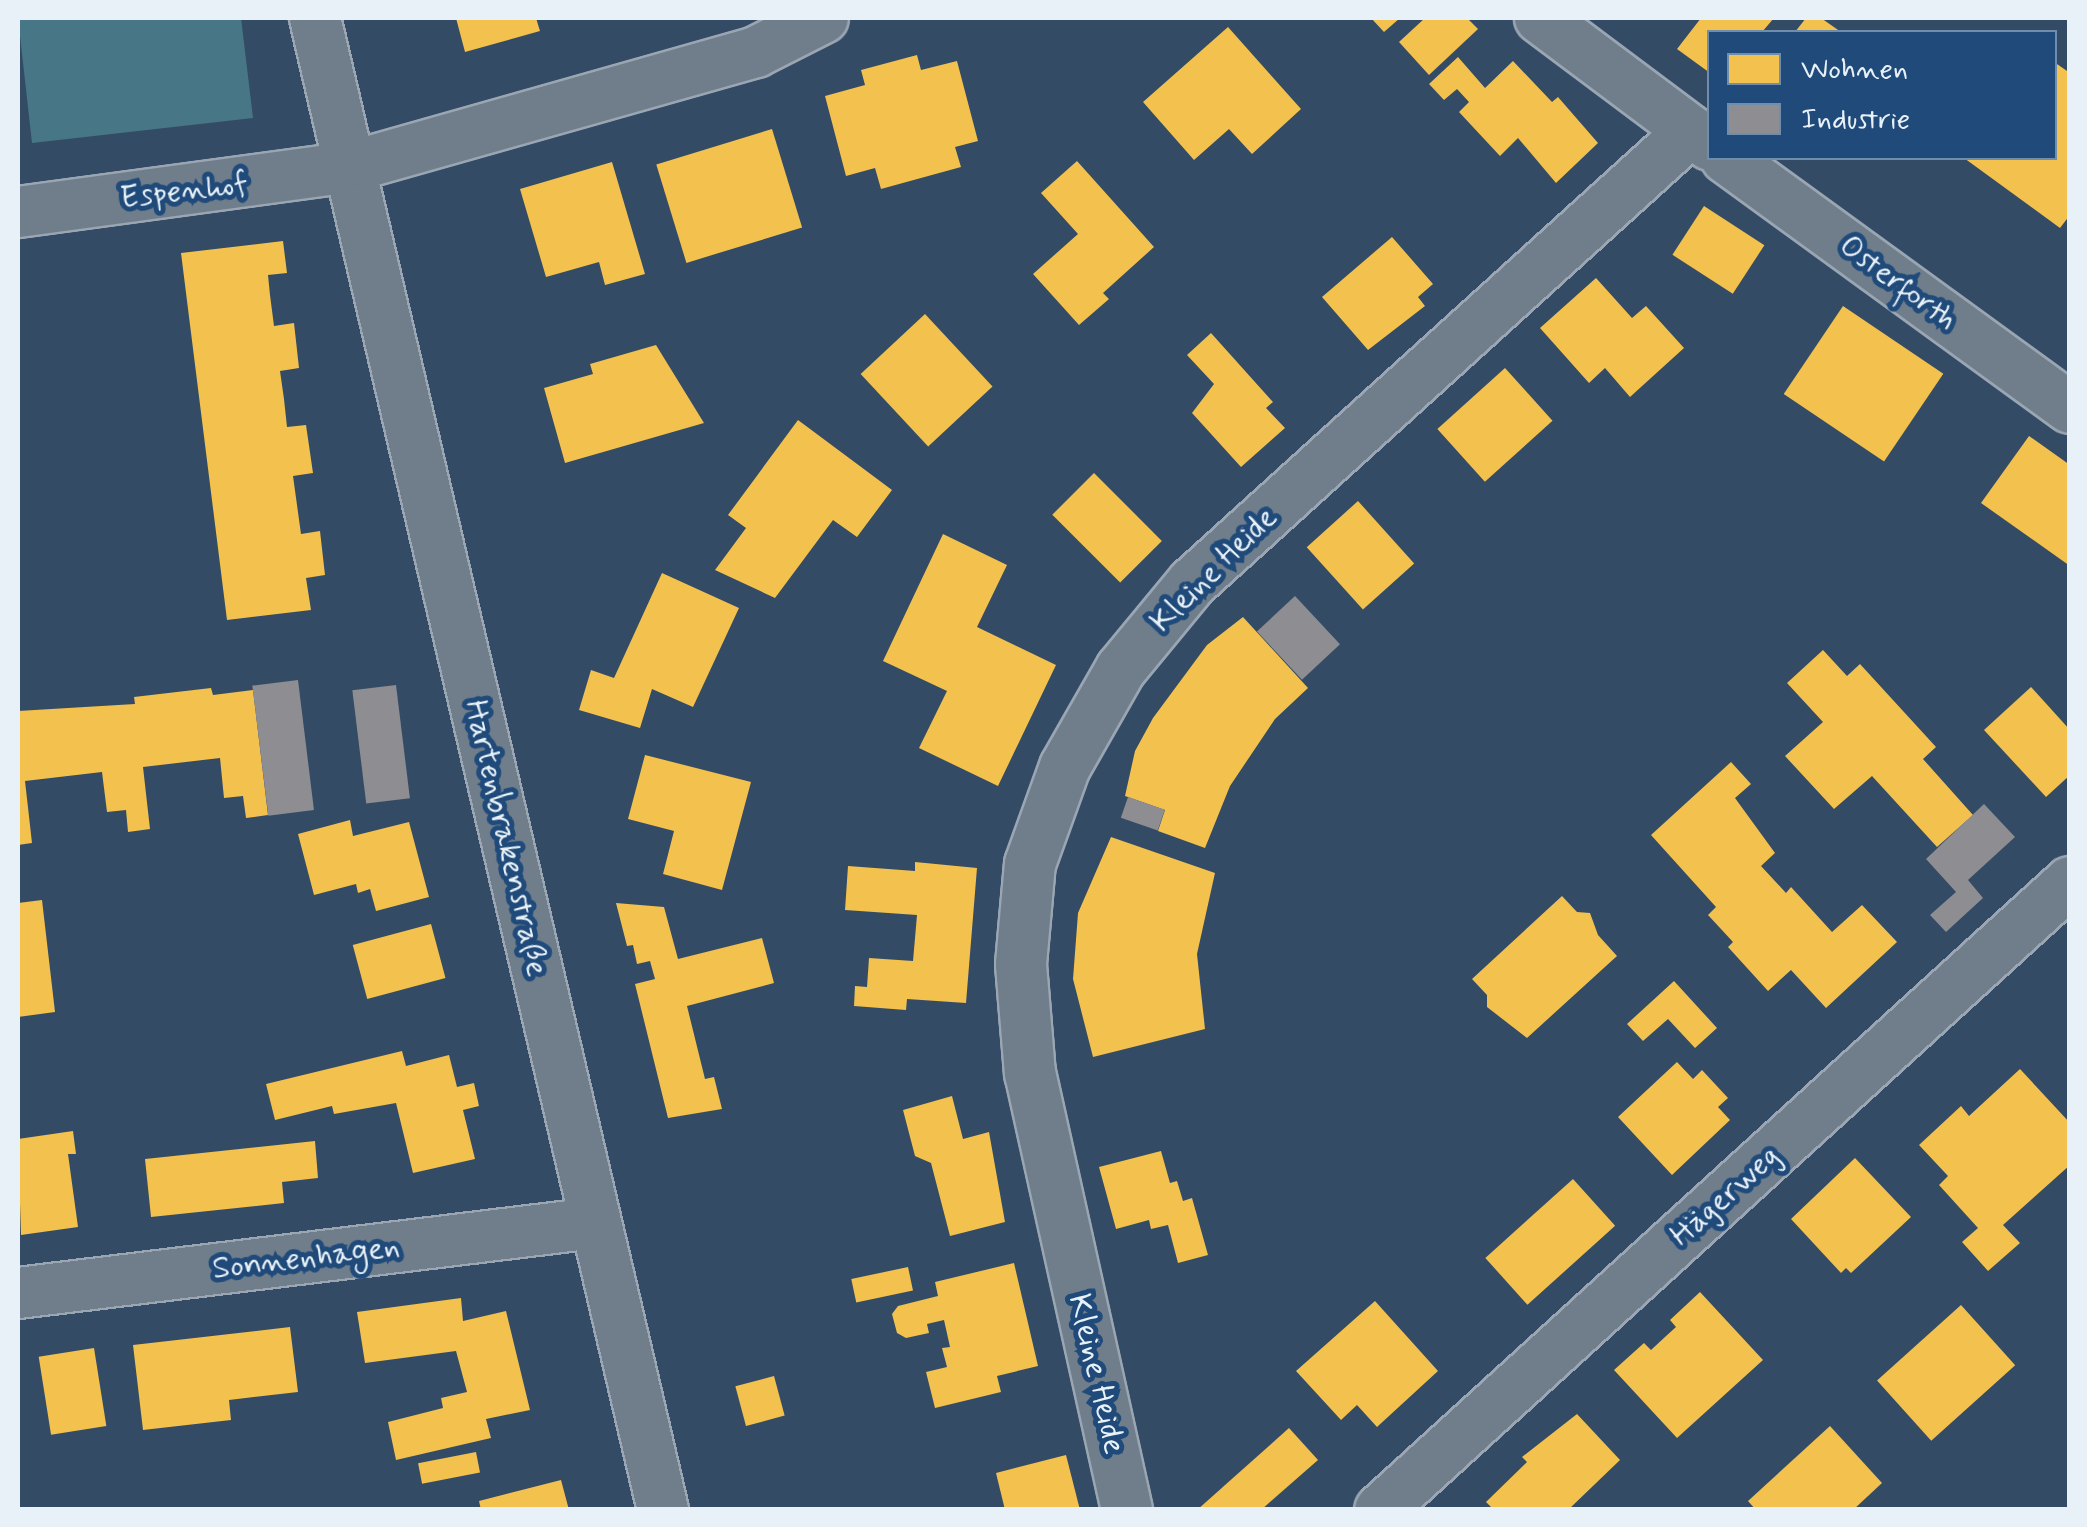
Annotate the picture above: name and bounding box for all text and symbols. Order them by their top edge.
legend [1707,30,2057,160]
text: Wohnen [1801,50,1908,89]
text: Industrie [1801,100,1910,139]
street label: Espenhof [118,164,250,218]
street label: Osterforth [1831,227,1965,339]
street label: Kleine Heide [1142,498,1286,642]
street label: Hartenbrakenstraße [456,696,556,980]
street label: Hägerweg [1662,1137,1788,1255]
street label: Sonnenhagen [210,1227,402,1289]
street label: Kleine Heide [1059,1289,1133,1459]

